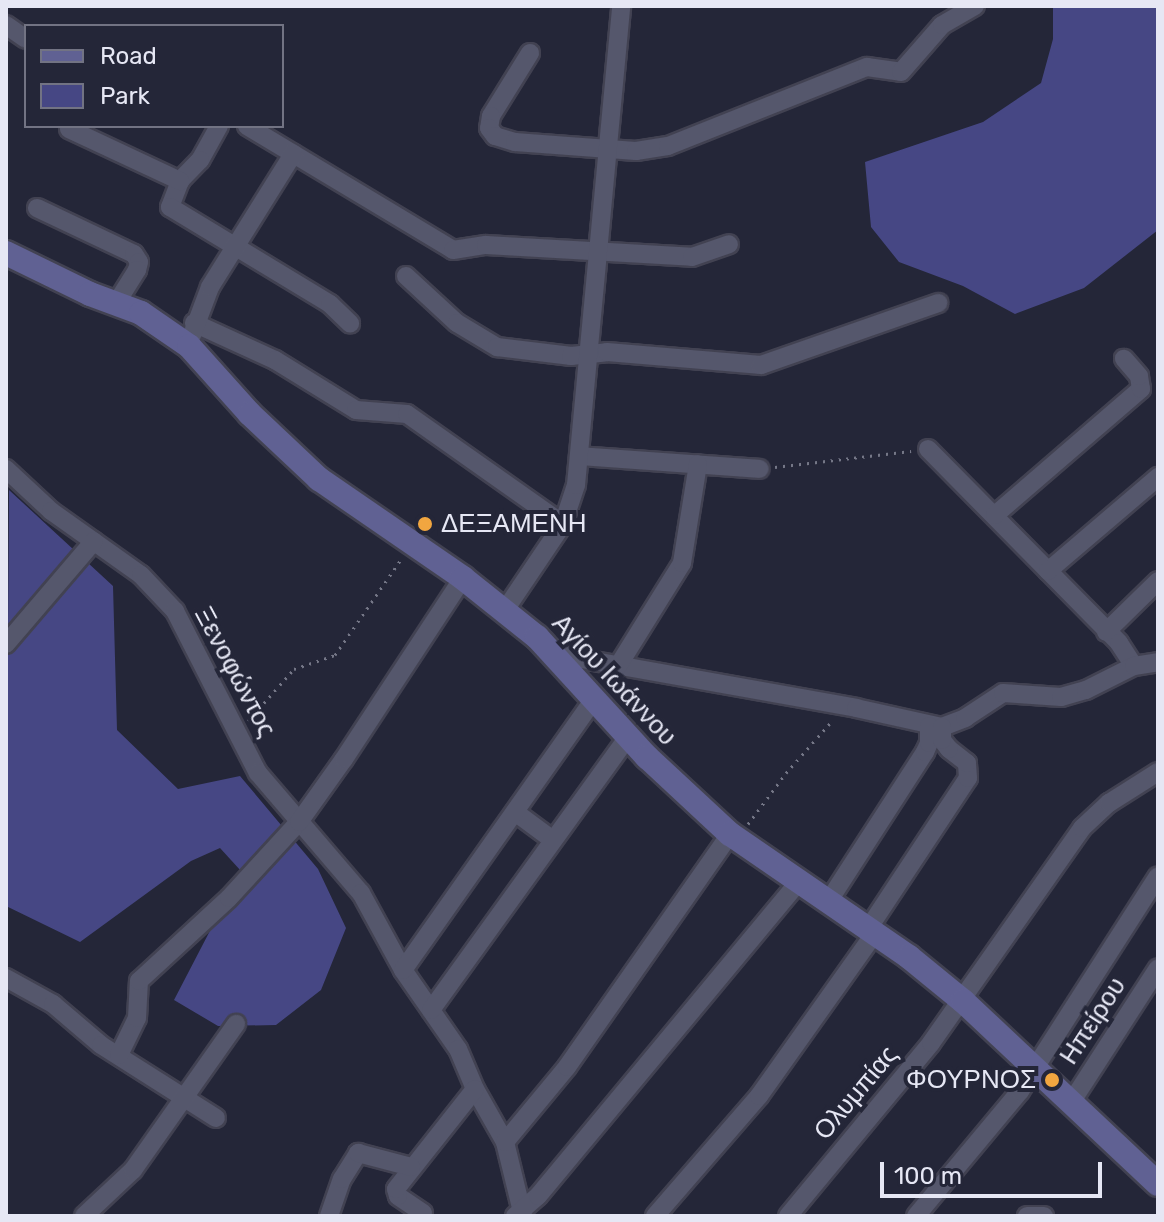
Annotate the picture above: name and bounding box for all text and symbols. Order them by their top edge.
legend [24,24,284,128]
text: Road [100,42,157,70]
text: Park [100,82,150,110]
place label: ΔΕΞΑΜΕΝΗ [441,508,587,540]
marker: ΔΕΞΑΜΕΝΗ [416,515,434,533]
street label: Ξενοφώντος [188,602,282,742]
street label: Αγίου Ιωάννου [545,608,683,752]
street label: Ηπείρου [1053,972,1133,1070]
street label: Ολυμπίας [808,1040,904,1146]
place label: ΦΟΥΡΝΟΣ [906,1064,1036,1096]
marker: ΦΟΥΡΝΟΣ [1043,1071,1061,1089]
scale bar [884,1146,1106,1196]
text: 100 m [894,1162,962,1190]

